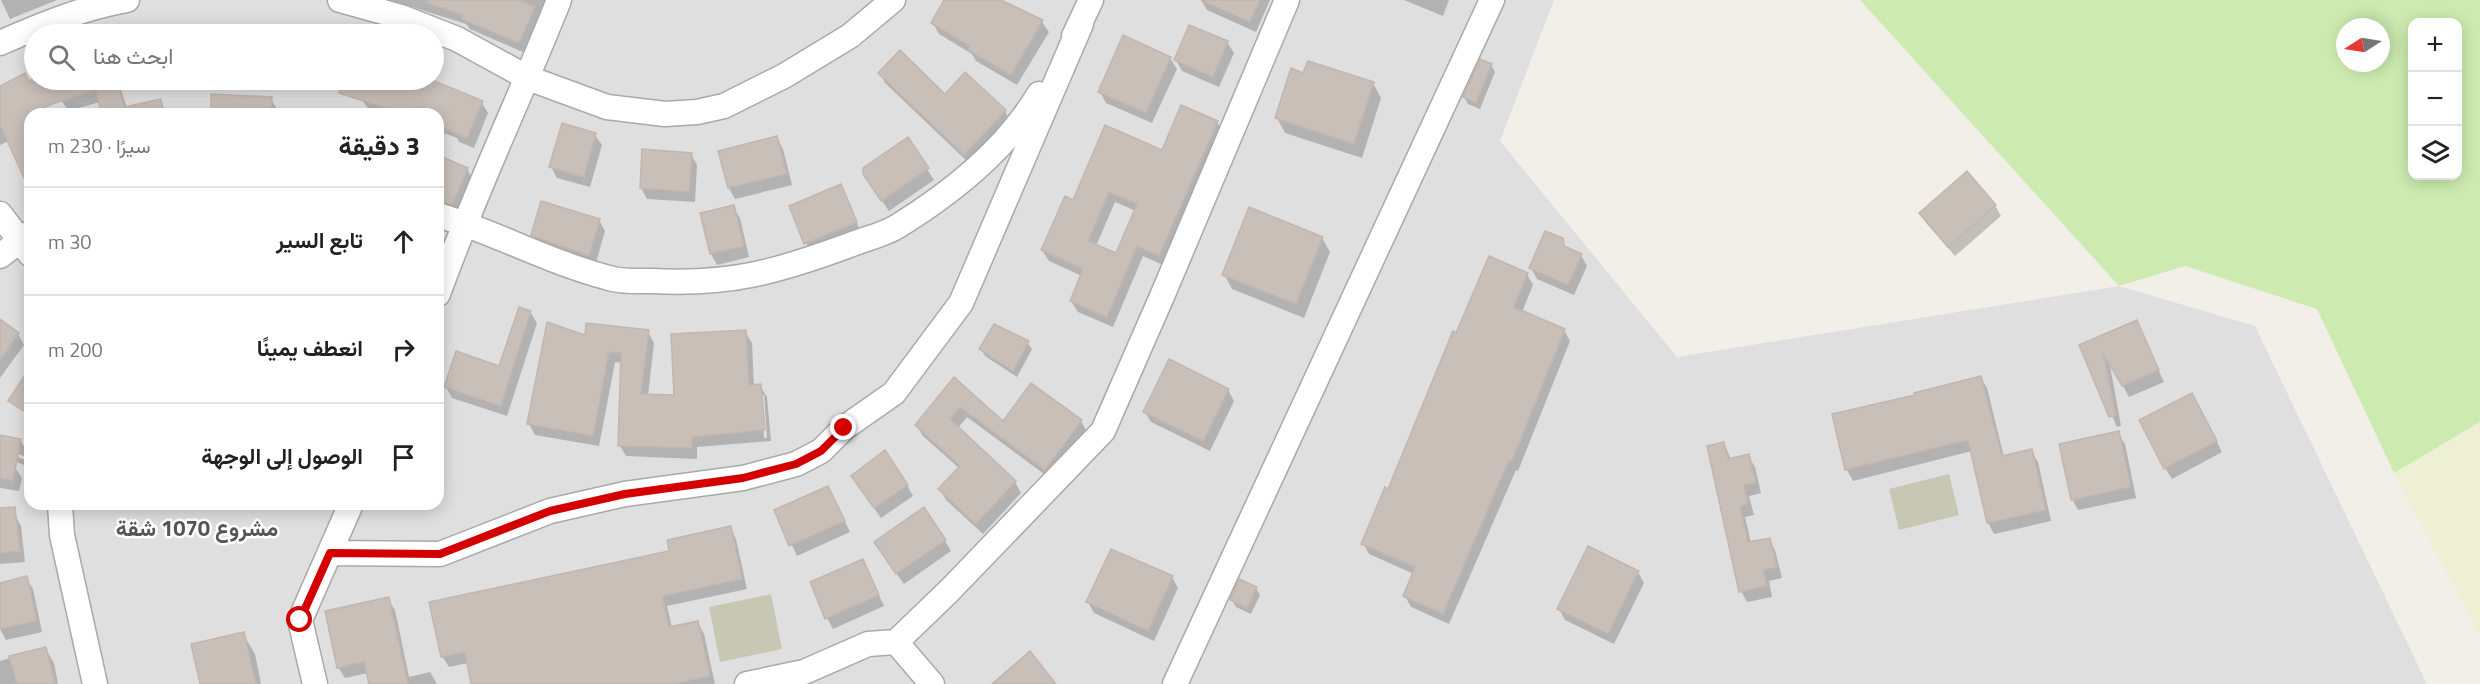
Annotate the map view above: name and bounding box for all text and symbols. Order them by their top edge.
north arrow [2336,18,2390,72]
map controls [2408,18,2462,180]
button: + [2408,18,2462,72]
search box [24,24,444,90]
text: ابحث هنا [93,39,173,73]
icon: search [45,41,78,74]
button: − [2408,72,2462,126]
text: 3 دقيقة [338,126,420,165]
button: layers [2408,126,2462,180]
text: سيرًا · 230 m [48,130,151,161]
text: تابع السير [276,223,363,257]
icon: ahead [387,225,420,258]
text: 30 m [48,226,92,257]
text: انعطف يمينًا [257,331,363,365]
icon: right [387,333,420,366]
text: 200 m [48,334,103,365]
route end [830,414,856,440]
text: الوصول إلى الوجهة [201,439,363,473]
icon: arrive [387,441,420,474]
district label: مشروع 1070 شقة [116,511,278,545]
route start [286,606,312,632]

